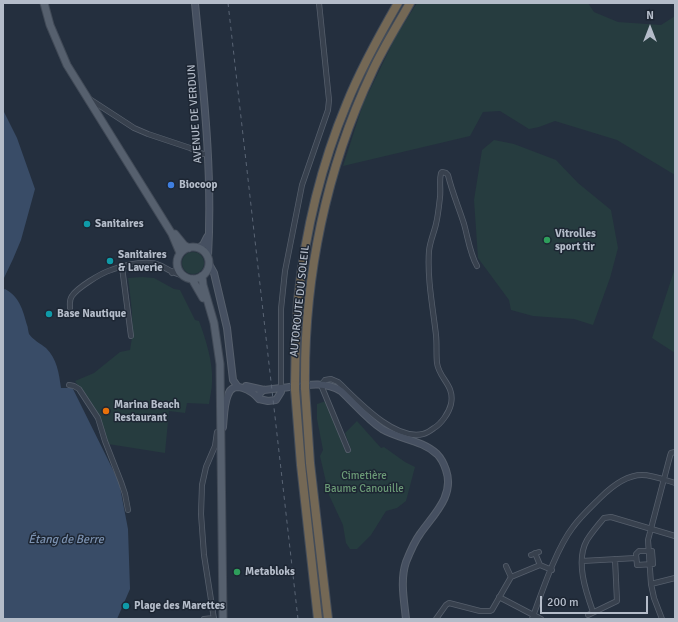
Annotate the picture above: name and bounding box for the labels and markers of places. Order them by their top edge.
place label: Biocoop [179,178,217,192]
marker: Biocoop [166,180,176,190]
place label: Sanitaires [95,217,144,231]
marker: Sanitaires [82,219,92,229]
place label: Vitrolles sport tir [555,227,596,253]
marker: Vitrolles sport tir [542,235,552,245]
place label: Sanitaires & Laverie [118,248,167,274]
marker: Sanitaires & Laverie [105,256,115,266]
place label: Base Nautique [57,307,126,321]
marker: Base Nautique [44,309,54,319]
place label: Marina Beach Restaurant [114,398,180,424]
marker: Marina Beach Restaurant [101,406,111,416]
place label: Metabloks [245,565,295,579]
marker: Metabloks [232,567,242,577]
place label: Plage des Marettes [134,599,225,613]
marker: Plage des Marettes [121,601,131,611]

